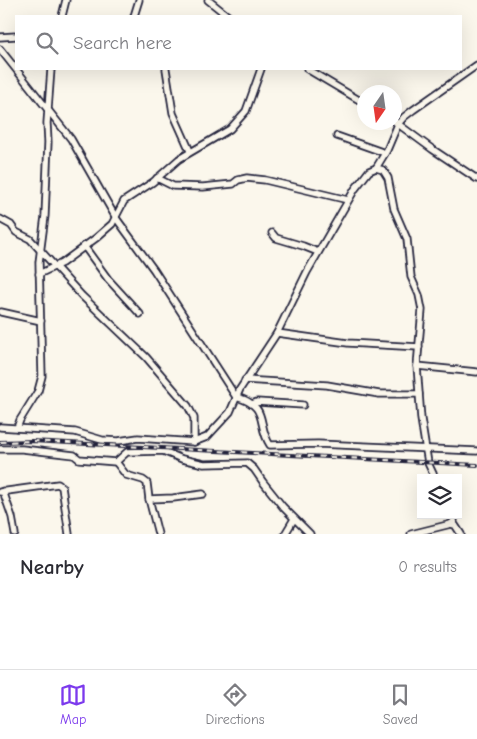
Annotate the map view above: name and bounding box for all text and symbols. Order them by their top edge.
search box [15,15,462,70]
icon: search [33,29,61,57]
text: Search here [73,32,172,54]
north arrow [357,85,402,130]
map controls [417,474,462,519]
button: layers [417,474,462,519]
text: Nearby [20,555,84,579]
text: 0 results [398,558,457,576]
tab: Map [59,681,87,728]
tab: Directions [205,681,265,728]
tab: Saved [383,681,418,728]

